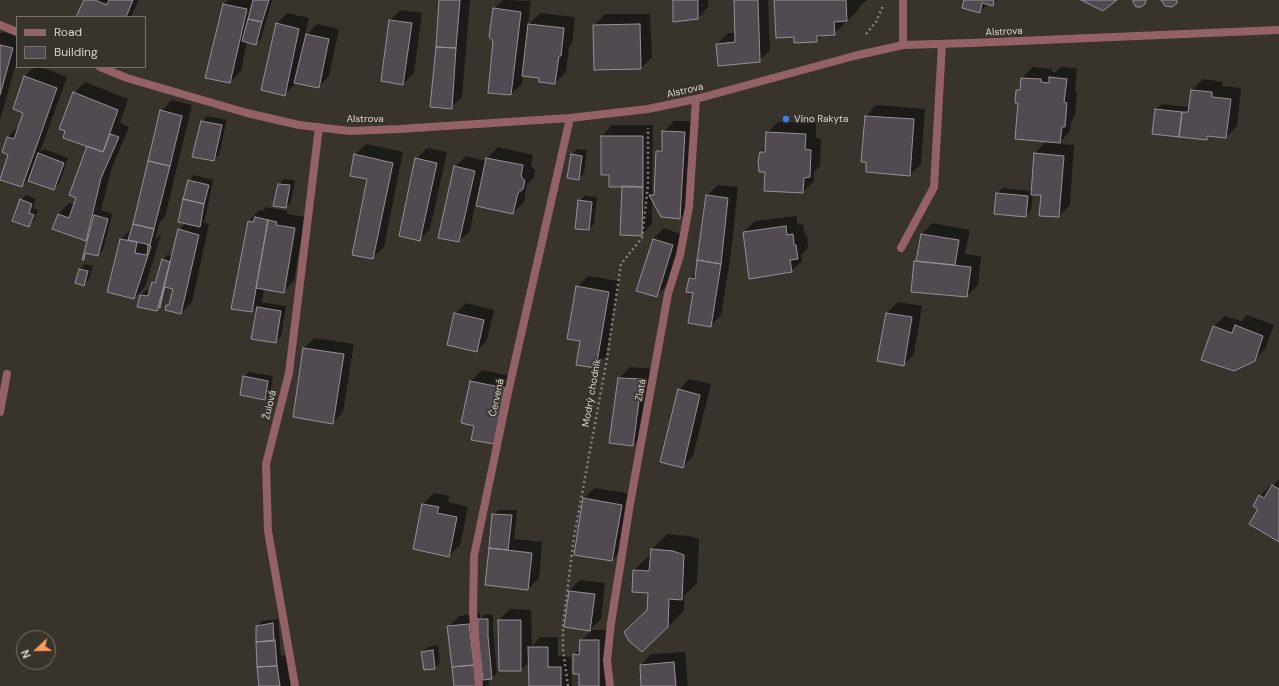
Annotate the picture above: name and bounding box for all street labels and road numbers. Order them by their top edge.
street label: Alstrova [985,25,1023,39]
street label: Alstrova [666,81,704,101]
street label: Alstrova [346,113,384,125]
street label: Modrý chodník [580,358,604,428]
street label: Červená [487,378,507,418]
street label: Zlatá [633,378,649,402]
street label: Žulová [261,389,279,421]

